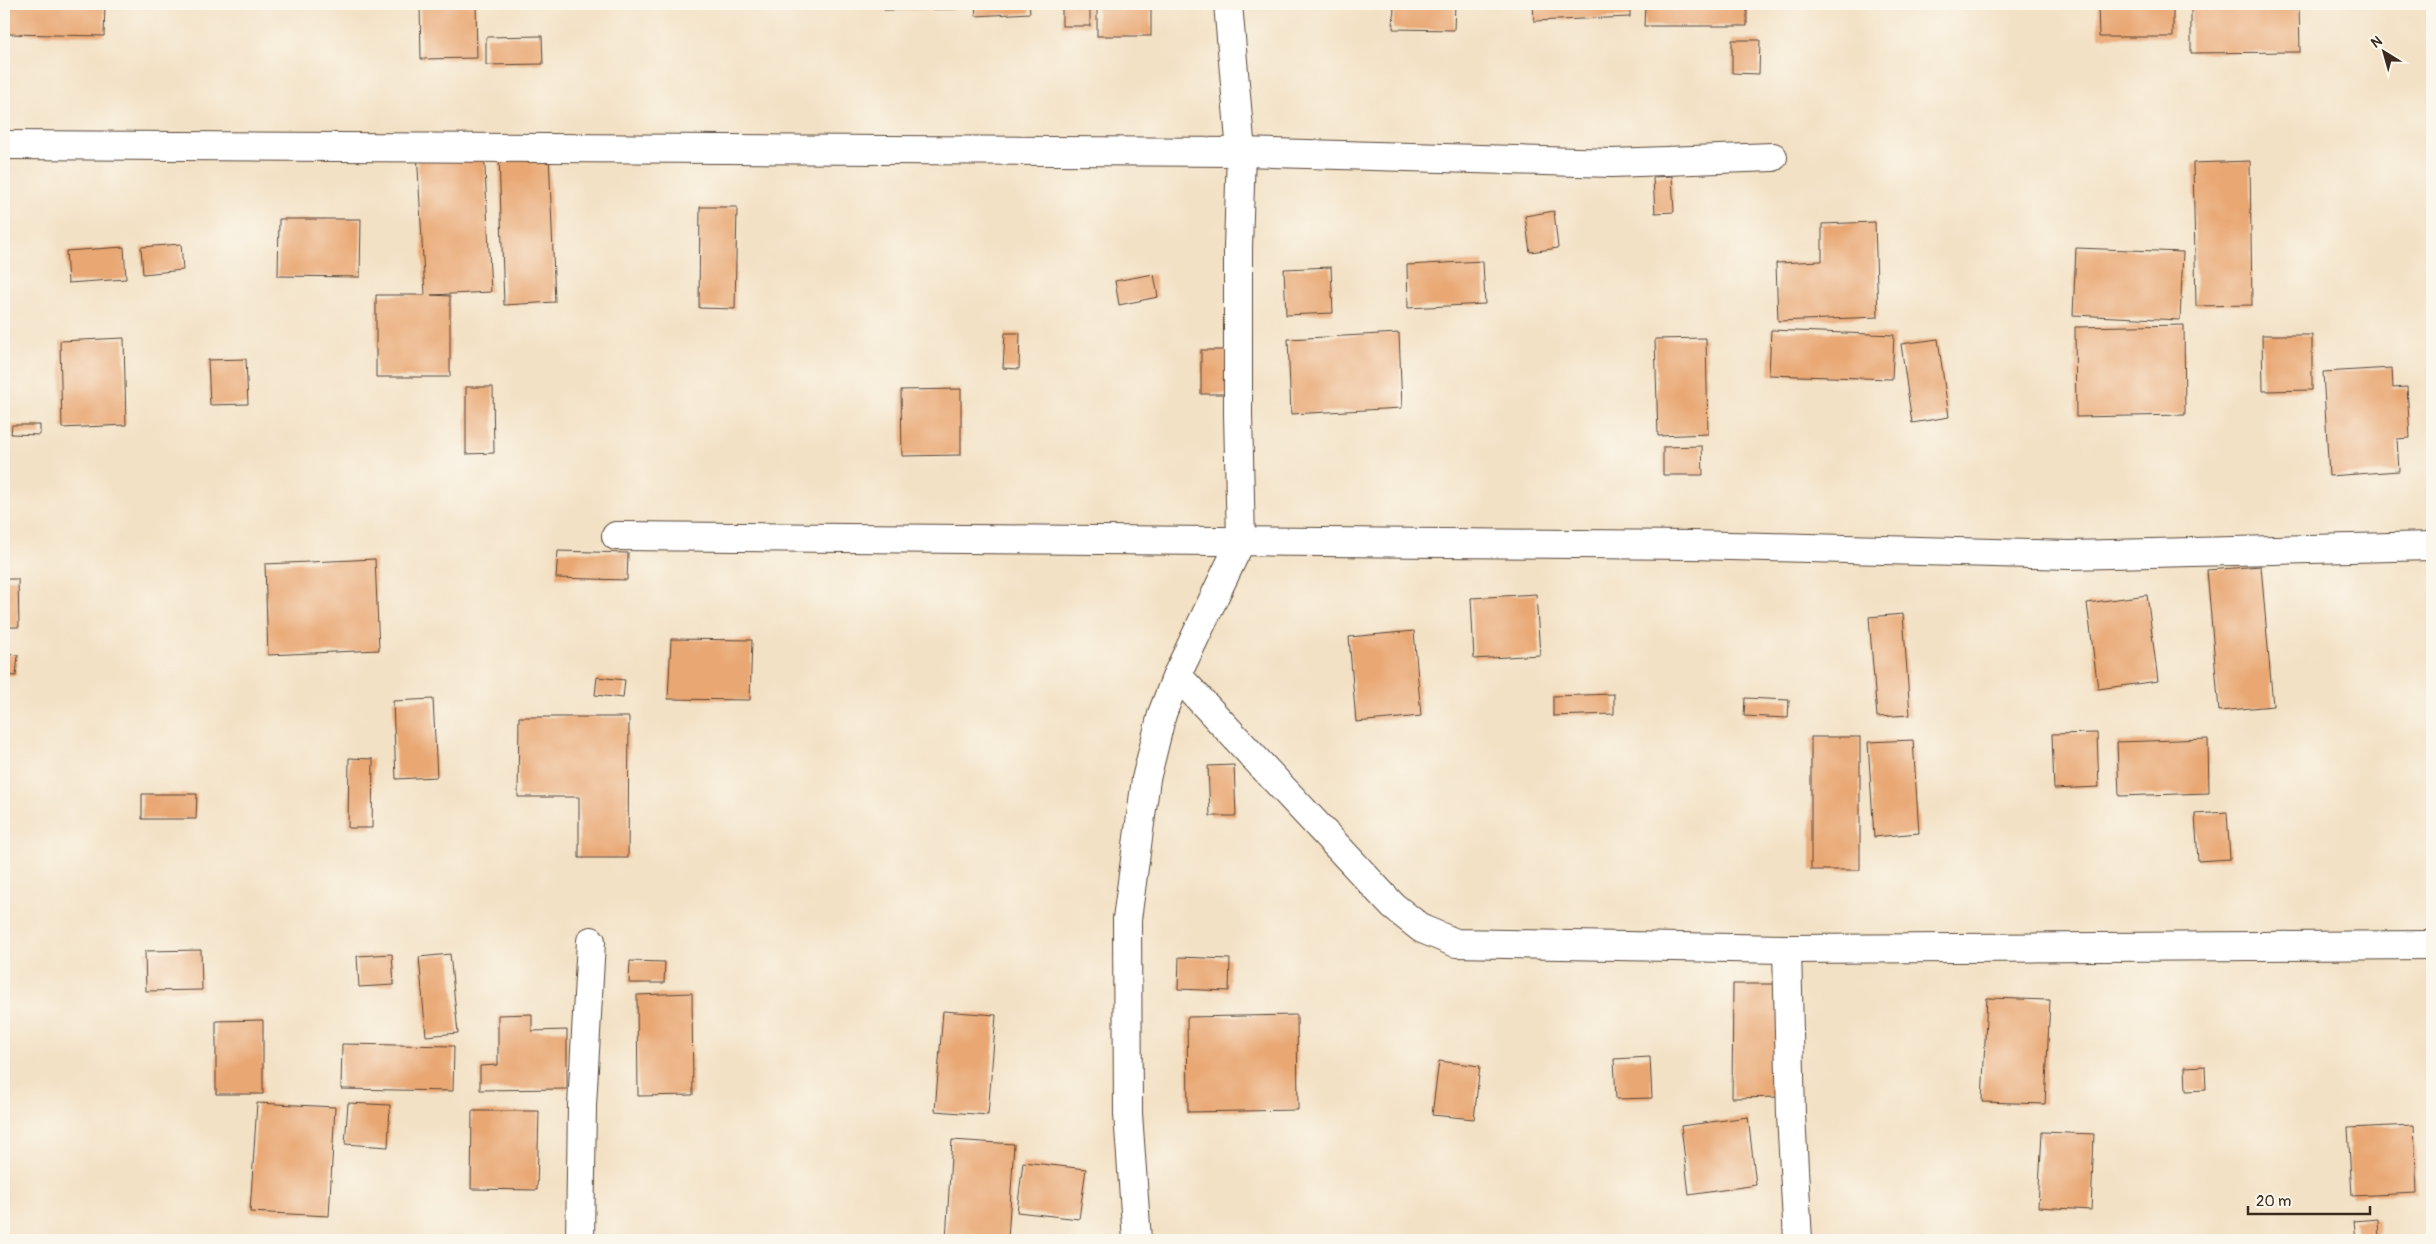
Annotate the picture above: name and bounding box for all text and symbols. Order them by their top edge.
north arrow [2358,28,2408,78]
text: N [2368,32,2385,52]
scale bar [2248,1184,2371,1216]
text: 20 m [2256,1192,2291,1211]

